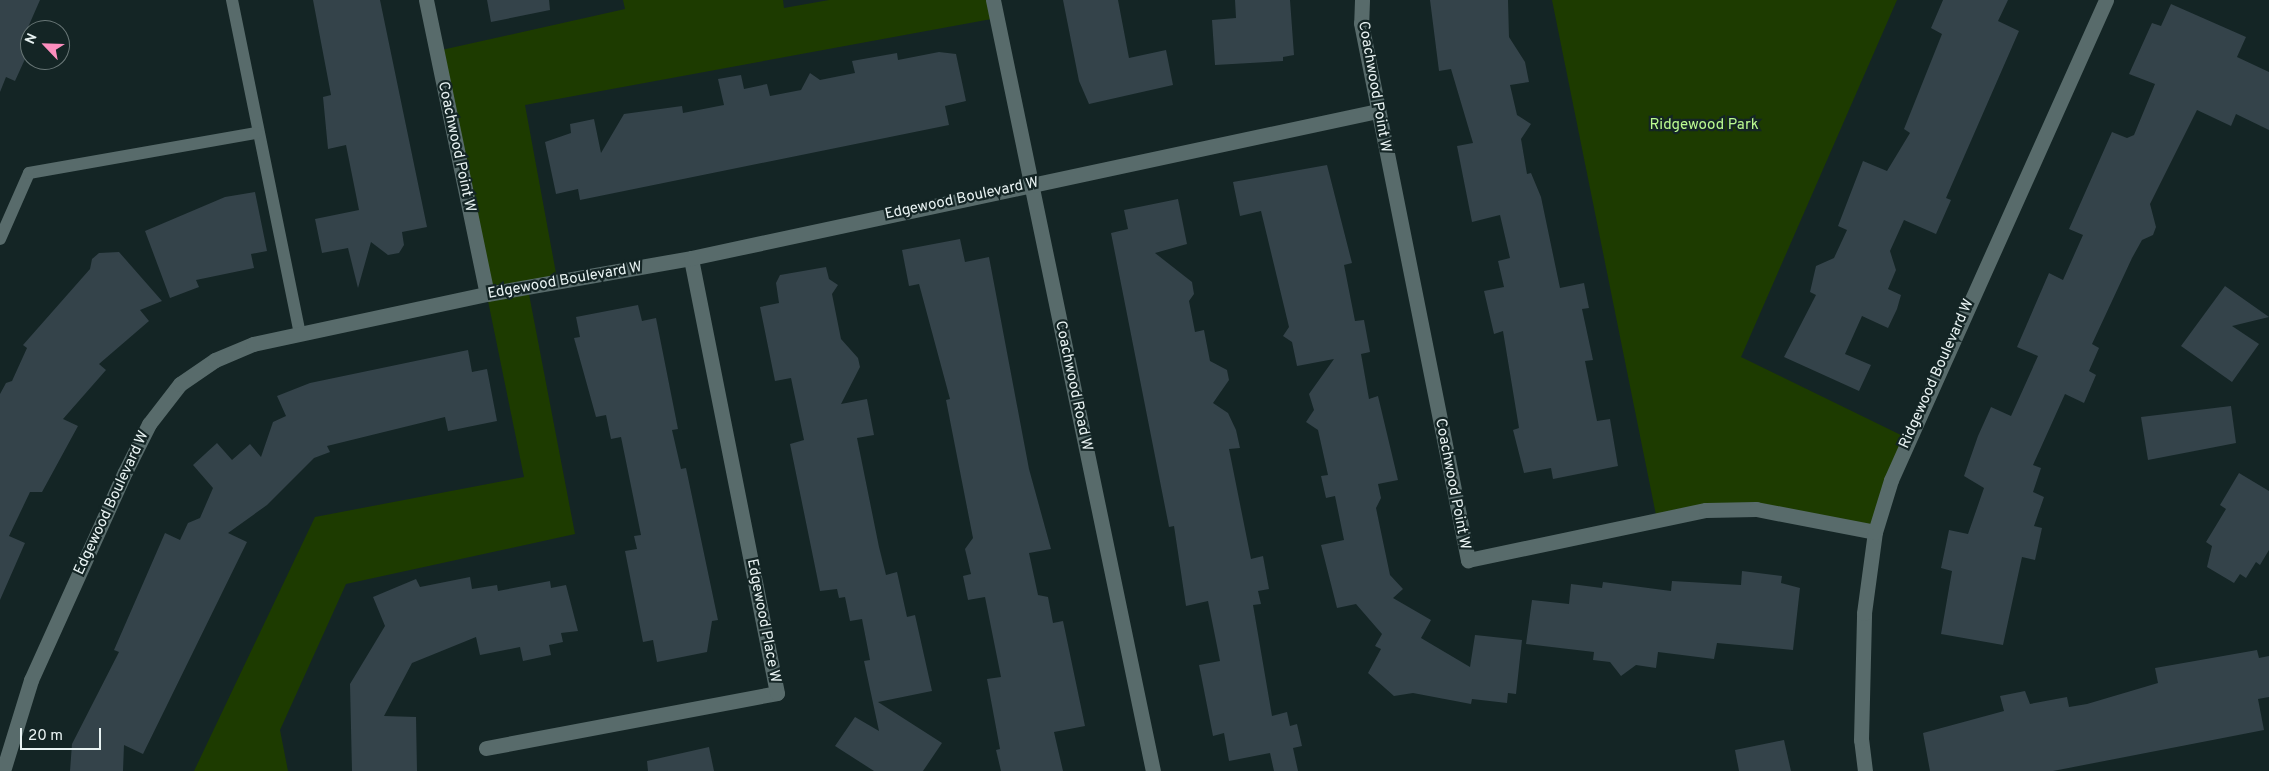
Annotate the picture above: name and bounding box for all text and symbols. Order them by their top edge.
north arrow [20,20,70,70]
street label: Coachwood Point W [1354,20,1394,154]
text: N [22,31,42,47]
street label: Coachwood Point W [433,80,479,214]
park label: Ridgewood Park [1649,117,1759,135]
street label: Edgewood Boulevard W [883,174,1041,224]
street label: Edgewood Boulevard W [486,259,644,303]
street label: Ridgewood Boulevard W [1896,296,1978,452]
street label: Coachwood Road W [1050,319,1096,453]
street label: Coachwood Point W [1430,417,1474,551]
street label: Edgewood Boulevard W [71,428,153,578]
street label: Edgewood Place W [742,557,784,685]
scale bar [22,718,104,750]
text: 20 m [28,727,63,746]

